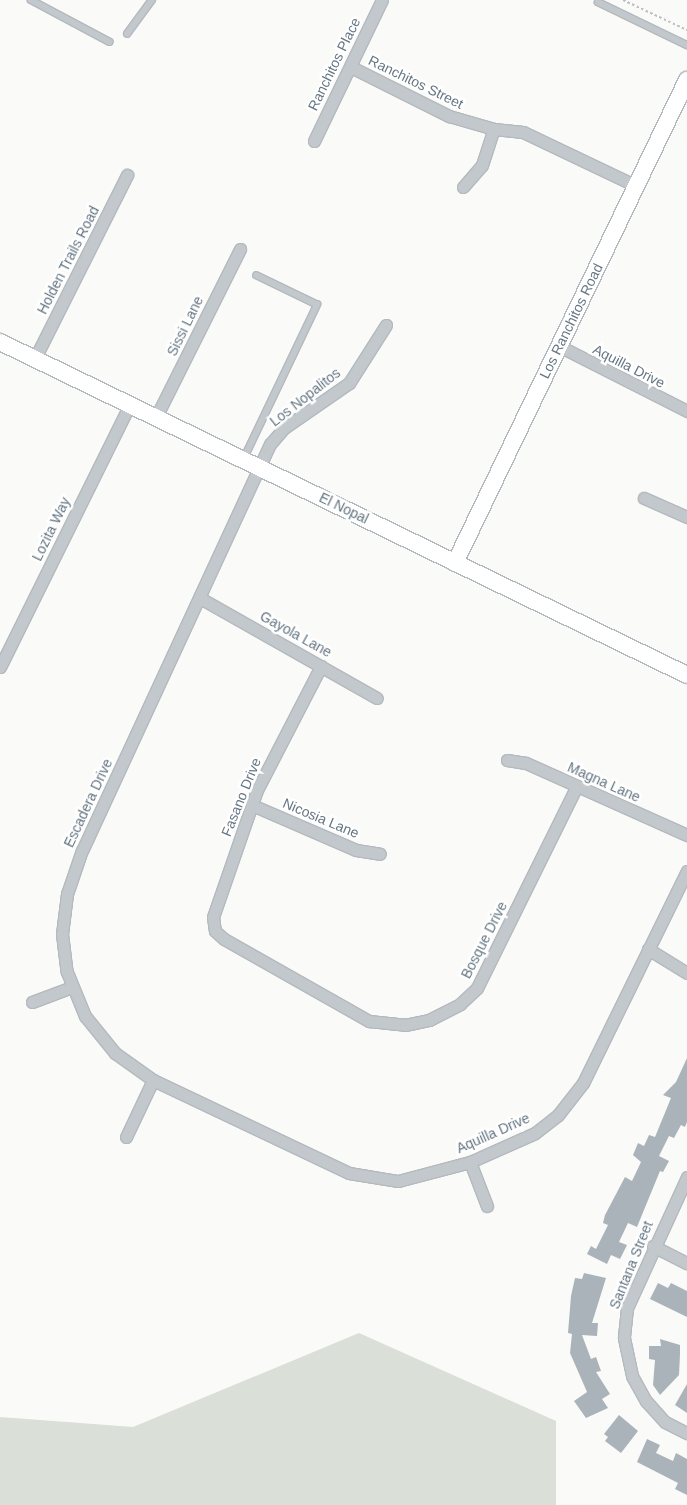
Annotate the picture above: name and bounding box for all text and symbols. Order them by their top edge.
street label: Ranchitos Place [304,15,364,113]
street label: Ranchitos Street [366,52,466,112]
street label: Holden Trails Road [33,203,103,317]
street label: Los Ranchitos Road [536,261,606,381]
street label: Sissi Lane [163,293,207,359]
street label: Aquilla Drive [590,341,668,391]
street label: Los Nopalitos [266,364,344,430]
street label: El Nopal [317,489,371,527]
street label: Lozita Way [28,494,74,564]
street label: Gayola Lane [257,607,335,661]
street label: Fasano Drive [218,755,264,839]
street label: Escadera Drive [60,756,116,850]
street label: Magna Lane [565,758,643,806]
street label: Nicosia Lane [280,794,362,842]
street label: Bosque Drive [457,899,511,981]
street label: Aquilla Drive [454,1109,532,1157]
street label: Santana Street [606,1219,656,1311]

